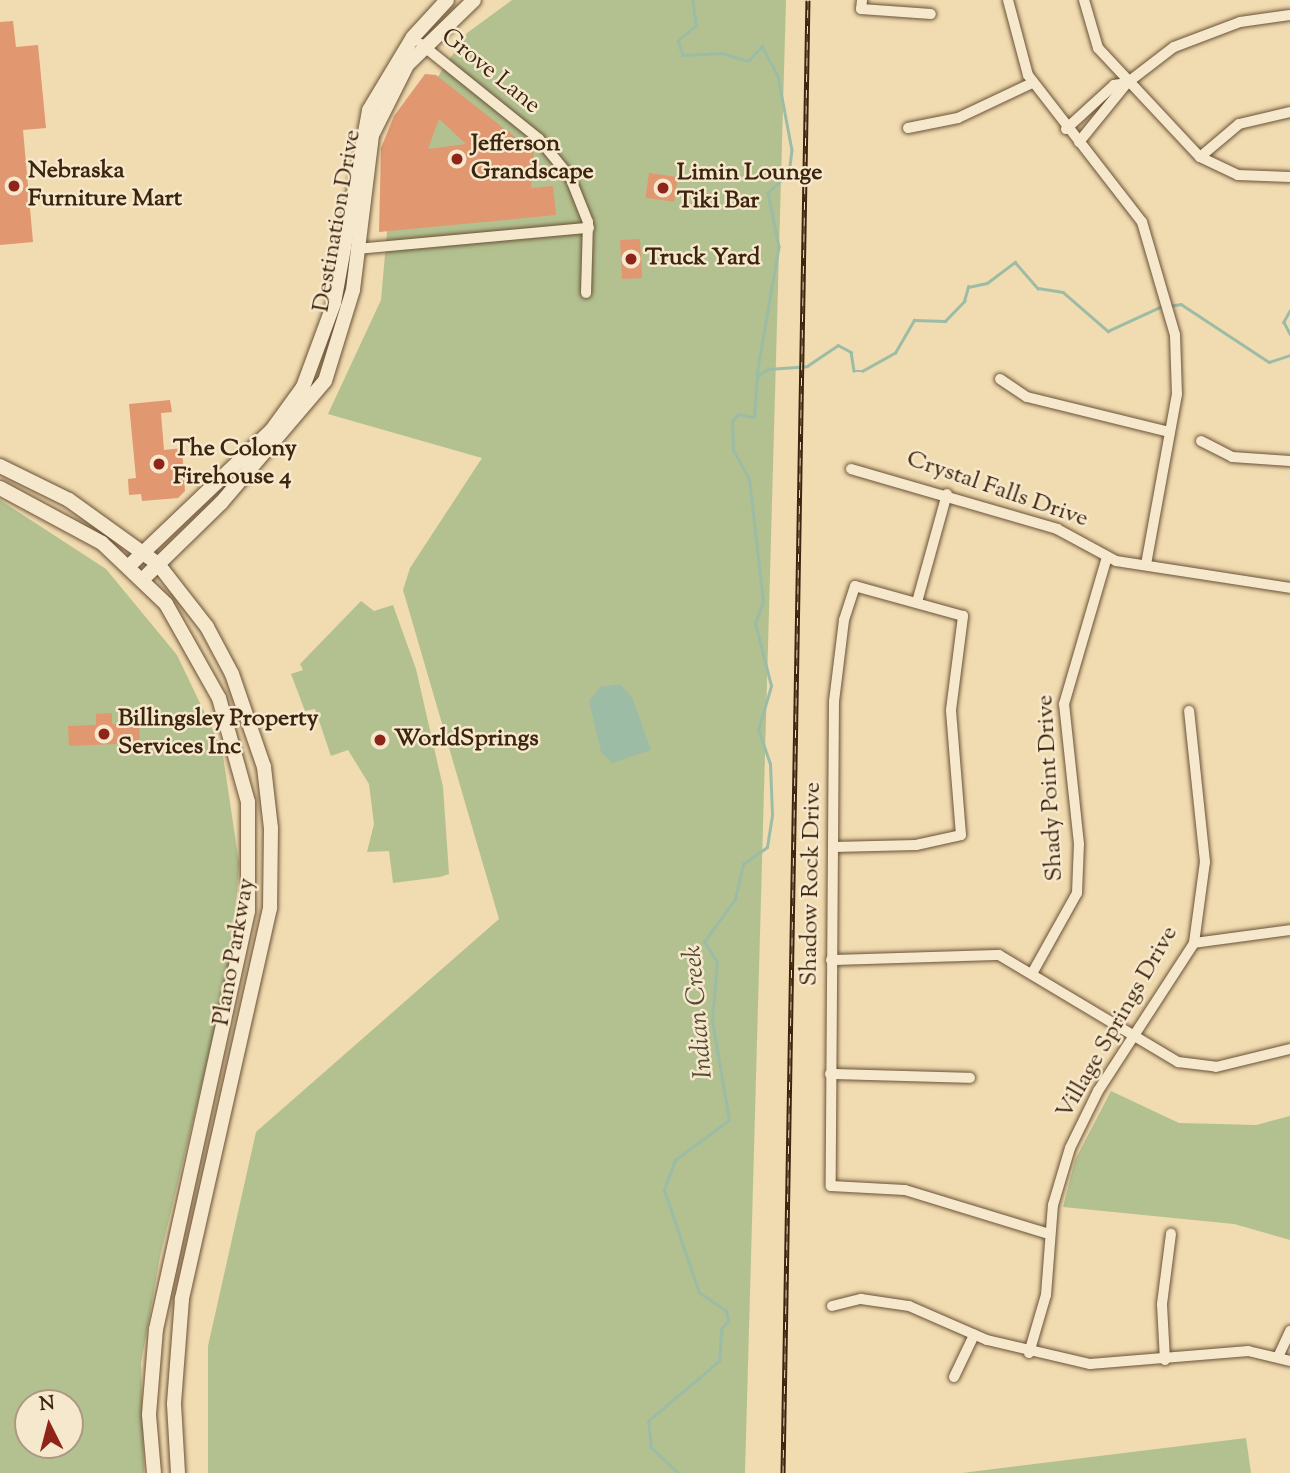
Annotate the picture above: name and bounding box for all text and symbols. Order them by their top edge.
street label: Grove Lane [434,23,546,121]
street label: Destination Drive [308,128,368,314]
place label: Jefferson Grandscape [471,131,594,187]
marker: Jefferson Grandscape [449,151,465,167]
place label: Nebraska Furniture Mart [28,158,182,214]
place label: Limin Lounge Tiki Bar [677,160,822,216]
marker: Nebraska Furniture Mart [6,178,22,194]
marker: Limin Lounge Tiki Bar [655,180,671,196]
place label: Truck Yard [645,245,760,273]
marker: Truck Yard [623,251,639,267]
place label: The Colony Firehouse 4 [173,436,297,492]
street label: Crystal Falls Drive [902,445,1092,535]
marker: The Colony Firehouse 4 [151,456,167,472]
street label: Shady Point Drive [1032,694,1070,882]
place label: Billingsley Property Services Inc [118,706,318,762]
marker: Billingsley Property Services Inc [96,726,112,742]
place label: WorldSprings [394,726,539,754]
marker: WorldSprings [372,732,388,748]
street label: Shadow Rock Drive [796,782,828,986]
street label: Plano Parkway [208,876,262,1028]
street label: Village Springs Drive [1051,921,1185,1125]
water label: Indian Creek [678,944,720,1080]
north arrow [14,1389,84,1459]
text: N [38,1390,56,1419]

